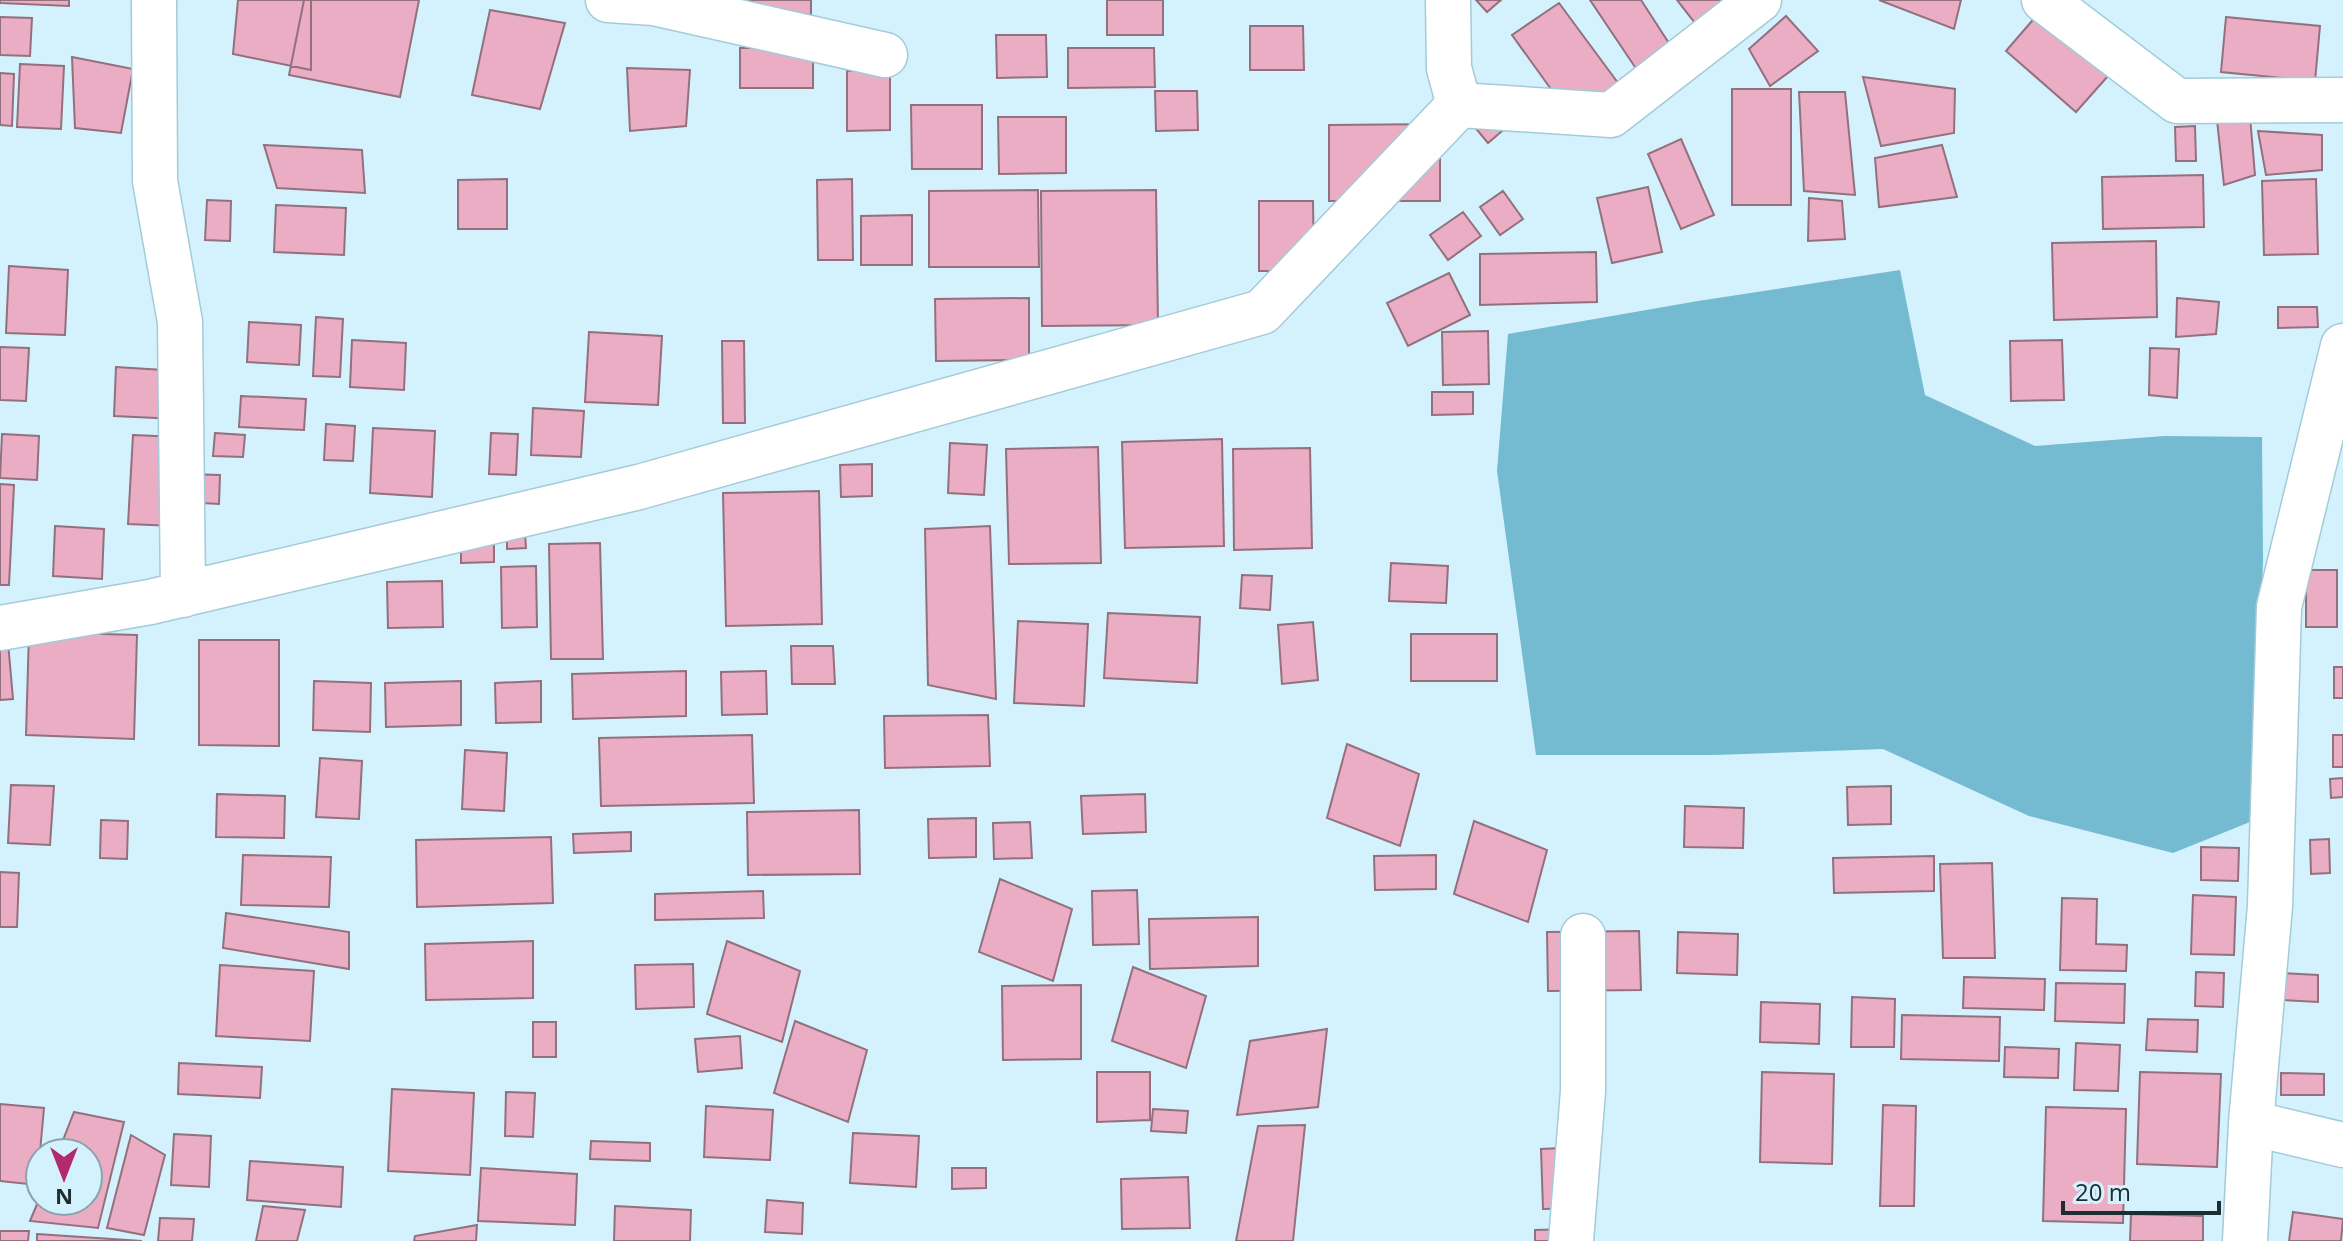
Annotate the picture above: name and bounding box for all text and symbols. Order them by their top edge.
north arrow [24,1137,104,1217]
scale bar [2063,1165,2219,1215]
text: 20 m [2075,1175,2131,1208]
text: N [55,1183,73,1213]

